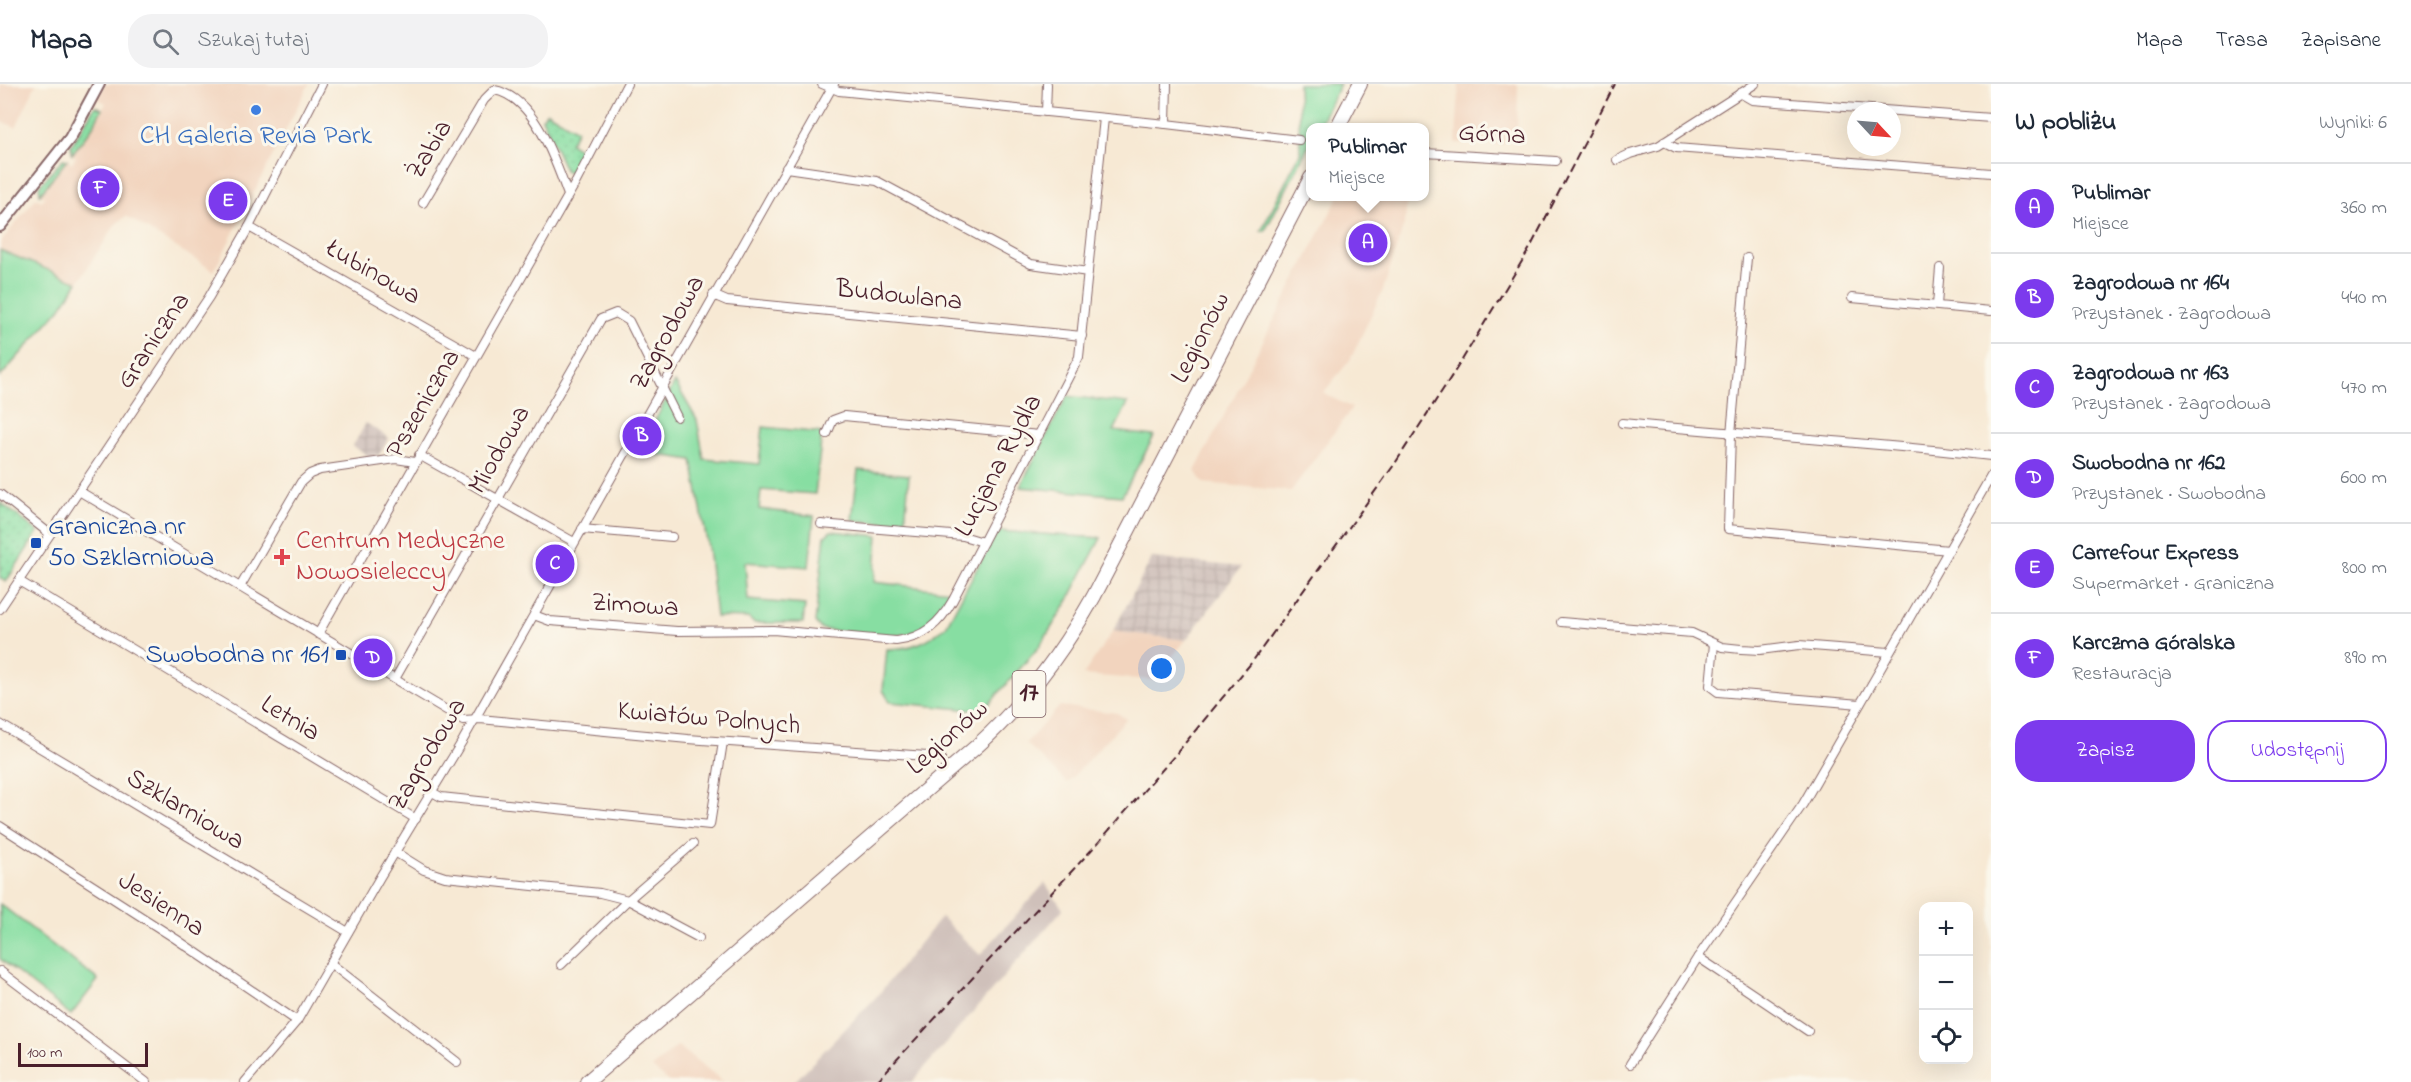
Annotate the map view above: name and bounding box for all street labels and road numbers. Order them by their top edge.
street label: Żabia [397,113,463,187]
street label: Górna [1457,114,1527,156]
street label: Łubinowa [317,230,428,316]
street label: Zagrodowa [620,268,716,398]
street label: Budowlana [833,270,964,322]
street label: Graniczna [107,285,201,397]
street label: Legionów [1161,285,1241,391]
street label: Pszeniczna [377,342,471,466]
street label: Lucjana Rydla [945,388,1053,544]
street label: Miodowa [459,398,541,502]
street label: Zimowa [590,583,680,629]
road number: 17 [1012,671,1046,717]
street label: Letnia [253,686,327,752]
street label: Zagrodowa [379,691,477,819]
street label: Legionów [898,691,998,785]
street label: Kwiatów Polnych [616,692,802,746]
street label: Szklarniowa [118,759,252,861]
street label: Jesienna [110,862,212,948]

